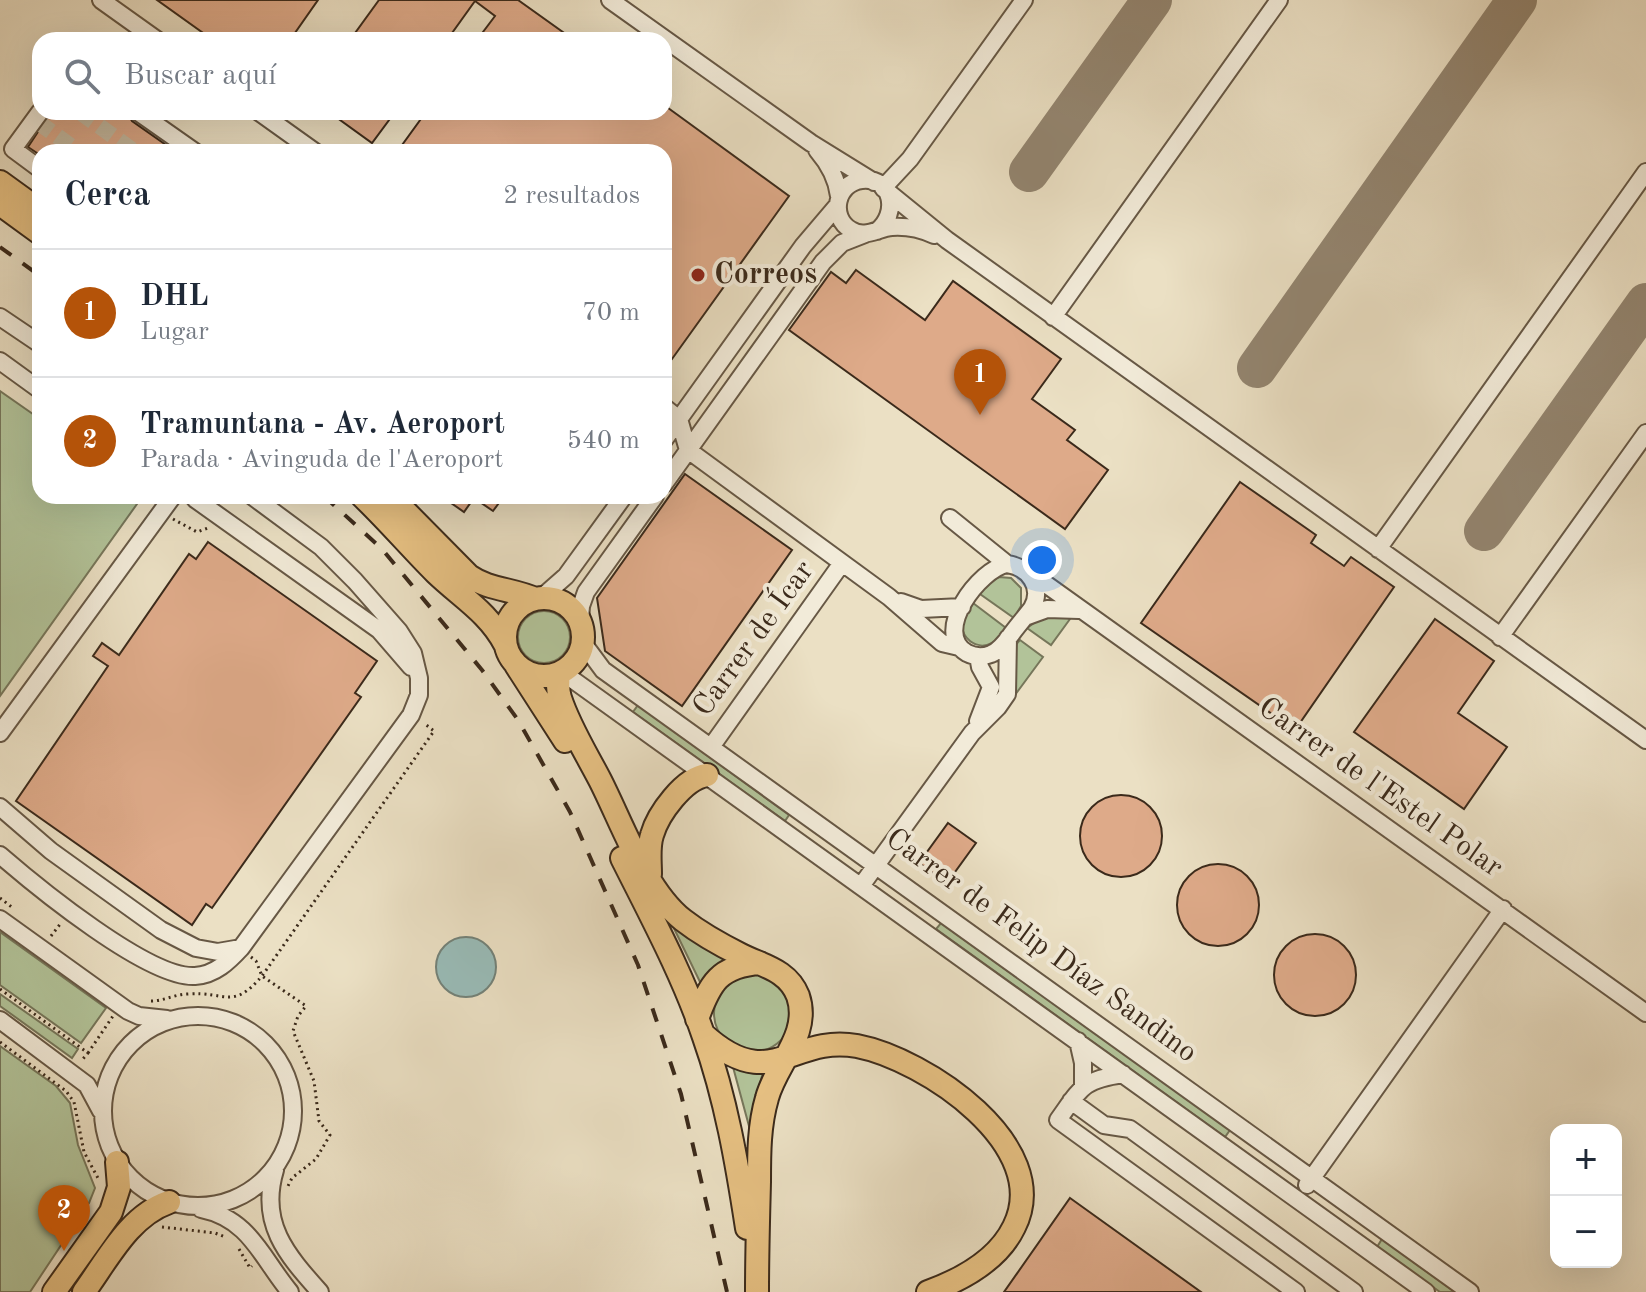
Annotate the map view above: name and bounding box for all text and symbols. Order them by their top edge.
search box [32,32,672,120]
icon: search [60,54,104,98]
text: Buscar aquí [124,61,276,91]
text: Cerca [64,179,150,213]
text: 2 resultados [503,183,640,209]
place label: Correos [714,260,817,290]
marker: Correos [689,266,707,284]
text: DHL [140,282,208,312]
text: 1 [82,300,98,326]
text: 70 m [582,300,640,326]
text: Lugar [140,319,209,345]
pin: 1 [954,349,1006,415]
text: Tramuntana - Av. Aeroport [140,410,505,440]
text: 2 [82,428,98,454]
text: 540 m [567,428,640,454]
text: Parada · Avinguda de l'Aeroport [140,447,503,473]
your location [1022,540,1062,580]
street label: Carrer de Ícar [684,553,820,722]
street label: Carrer de l'Estel Polar [1252,692,1508,884]
street label: Carrer de Felip Díaz Sandino [880,823,1202,1069]
map controls [1550,1124,1622,1268]
button: + [1550,1124,1622,1196]
pin: 2 [38,1185,90,1251]
button: − [1550,1196,1622,1268]

